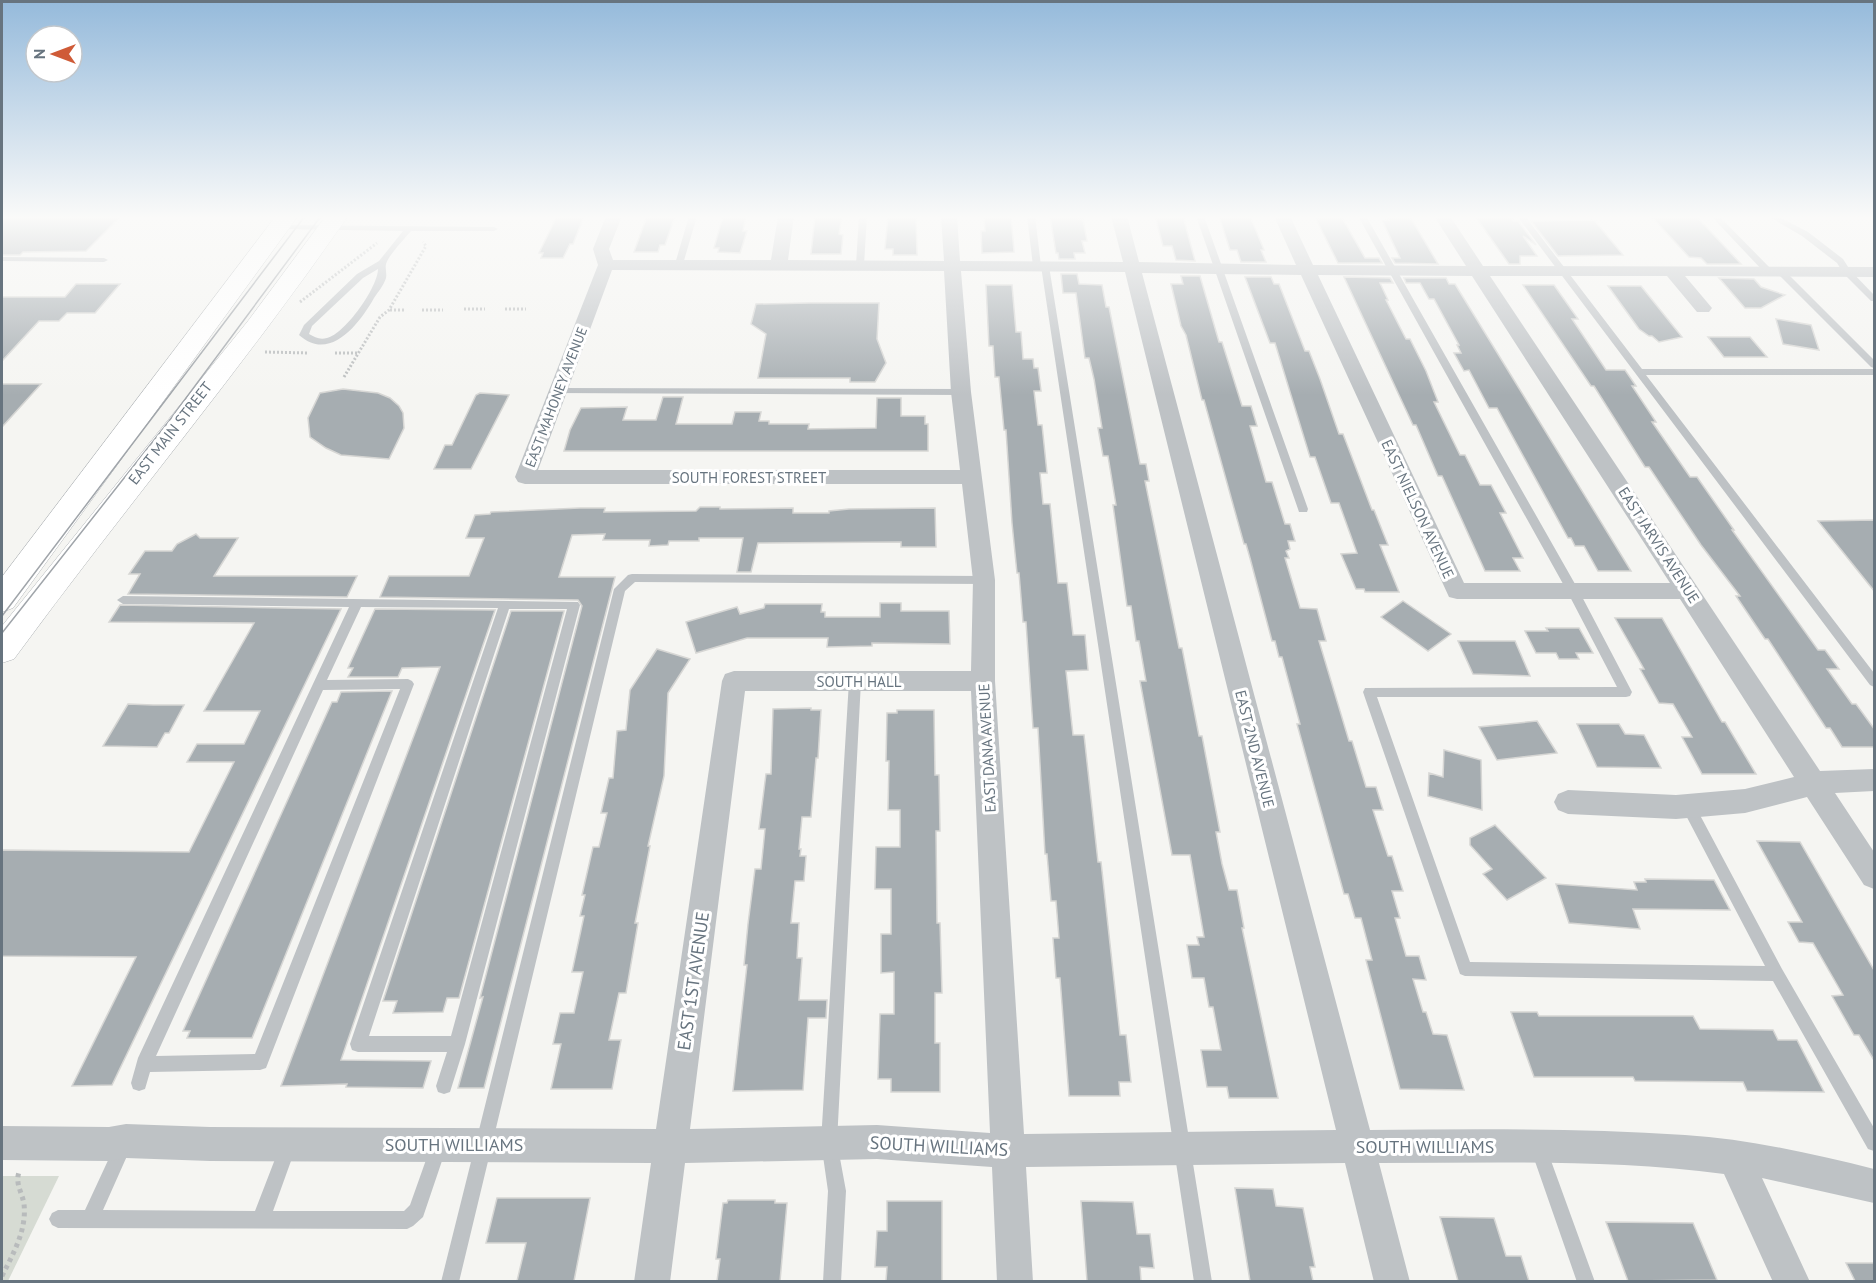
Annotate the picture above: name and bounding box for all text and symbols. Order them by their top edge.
north arrow [24,24,84,84]
text: N [29,49,49,59]
street label: EAST MAHONEY AVENUE [521,324,591,470]
street label: EAST MAIN STREET [124,377,216,488]
street label: EAST NIELSON AVENUE [1377,436,1459,582]
street label: SOUTH FOREST STREET [672,468,827,487]
street label: EAST JARVIS AVENUE [1614,483,1704,607]
street label: SOUTH HALL [817,672,902,691]
street label: EAST DANA AVENUE [974,683,1000,813]
street label: EAST 2ND AVENUE [1231,688,1279,810]
street label: EAST 1ST AVENUE [672,910,714,1052]
street label: SOUTH WILLIAMS [869,1131,1009,1161]
street label: SOUTH WILLIAMS [385,1133,523,1156]
street label: SOUTH WILLIAMS [1356,1135,1494,1158]

